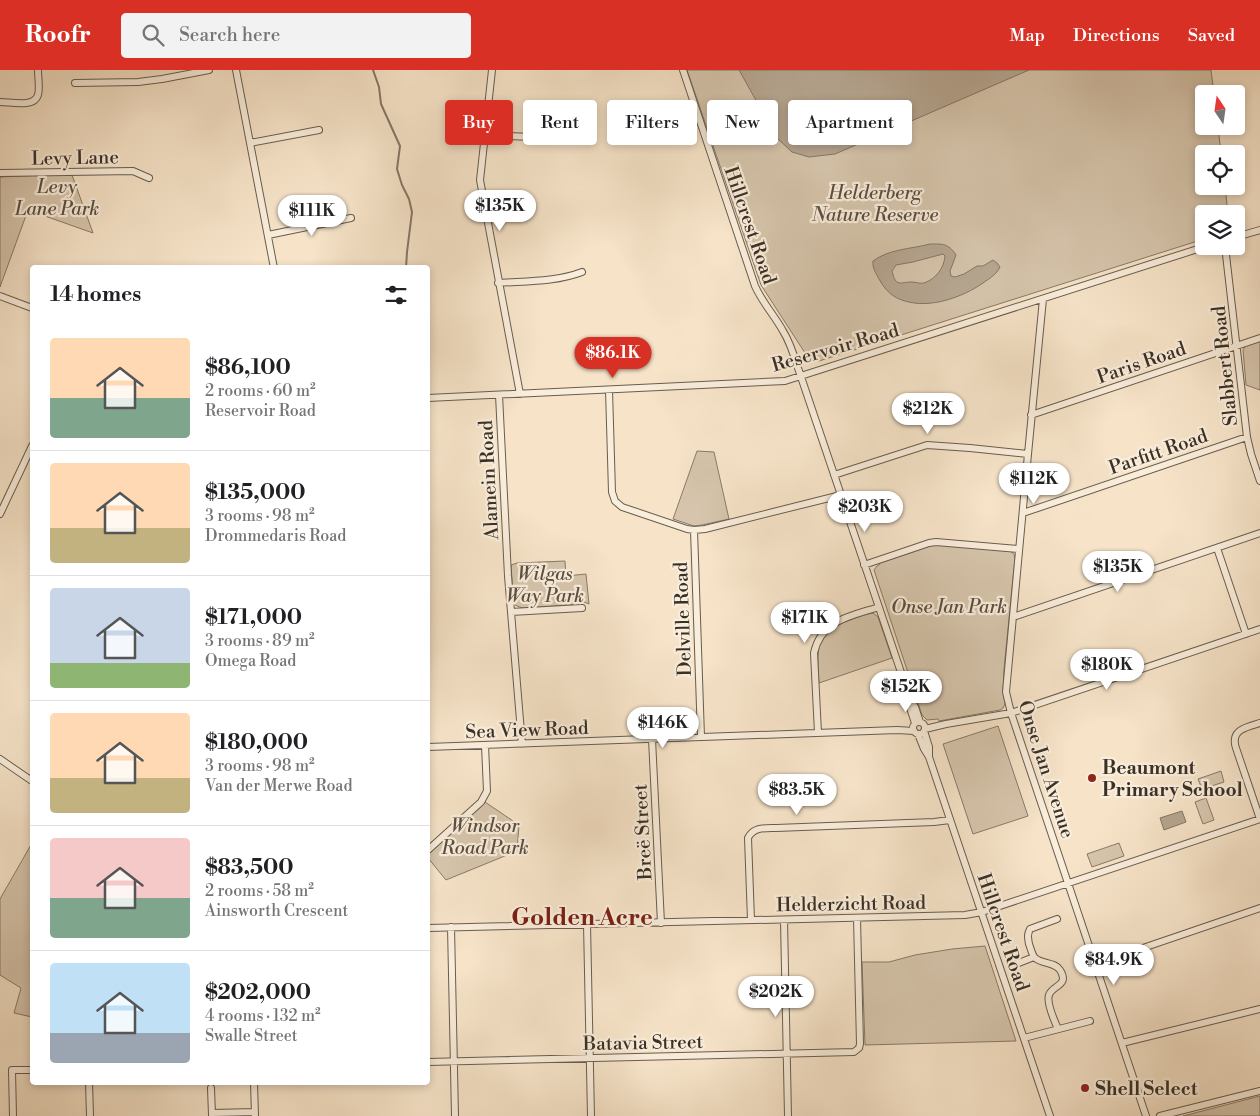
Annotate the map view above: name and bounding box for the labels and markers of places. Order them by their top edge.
pin: $135K [465,190,535,232]
pin: $111K [277,194,347,237]
pin: $86.1K [572,336,654,379]
pin: $212K [893,392,963,435]
pin: $112K [999,462,1069,505]
pin: $203K [830,490,900,533]
pin: $135K [1083,550,1153,593]
pin: $171K [770,602,840,644]
pin: $180K [1072,648,1142,691]
pin: $152K [871,670,941,713]
pin: $146K [628,706,698,749]
place label: Beaumont Primary School [1102,756,1243,802]
marker: Beaumont Primary School [1086,772,1098,784]
pin: $83.5K [756,774,838,816]
pin: $84.9K [1073,944,1155,986]
pin: $202K [741,976,811,1018]
place label: Shell Select [1095,1077,1198,1101]
marker: Shell Select [1079,1082,1091,1094]

